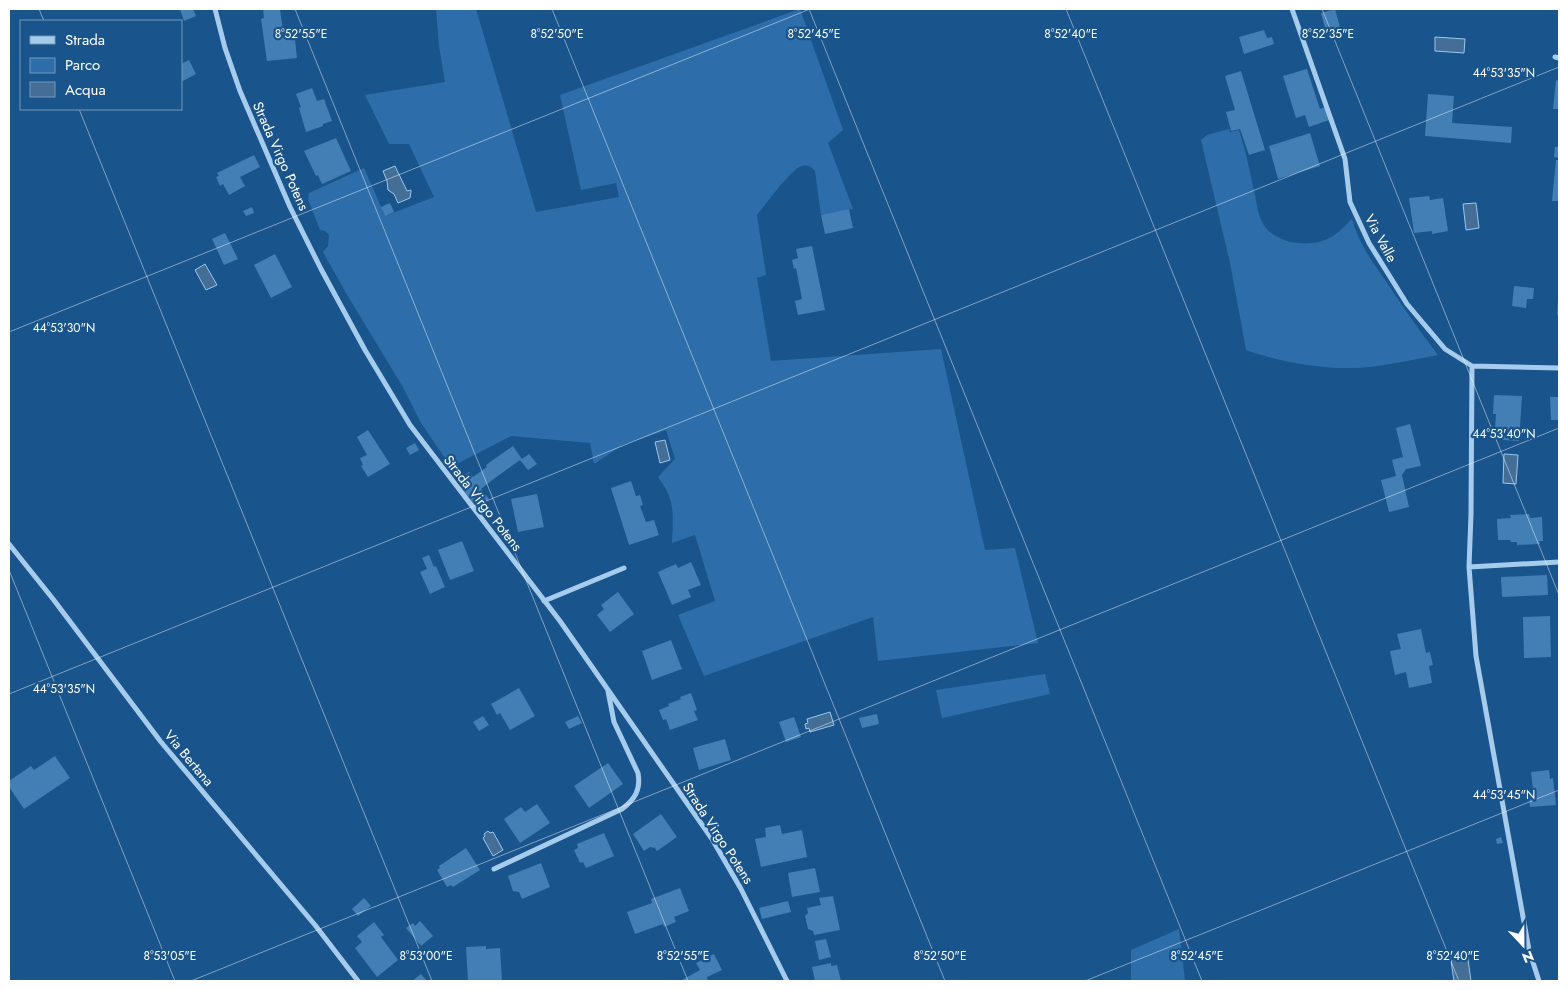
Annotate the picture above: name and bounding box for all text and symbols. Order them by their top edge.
legend [20,20,182,110]
text: 8°52'55"E [275,25,327,43]
text: 8°52'50"E [530,25,584,43]
text: 8°52'45"E [788,25,840,43]
text: 8°52'40"E [1044,25,1098,43]
text: 8°52'35"E [1302,25,1354,43]
text: Strada [65,29,105,51]
text: Parco [65,54,100,76]
text: 44°53'35"N [1473,64,1535,82]
text: Acqua [65,79,106,101]
street label: Strada Virgo Potens [248,98,314,214]
street label: Via Valle [1360,210,1402,266]
text: 44°53'30"N [33,319,95,337]
text: 44°53'40"N [1472,425,1536,443]
street label: Strada Virgo Potens [439,451,527,556]
text: 44°53'35"N [33,680,95,698]
street label: Via Bertana [160,726,218,790]
street label: Strada Virgo Potens [678,778,759,888]
text: 44°53'45"N [1473,786,1535,804]
north arrow [1498,920,1548,970]
text: N [1519,946,1537,968]
text: 8°53'05"E [144,947,196,965]
text: 8°53'00"E [399,947,453,965]
text: 8°52'55"E [657,947,709,965]
text: 8°52'50"E [913,947,967,965]
text: 8°52'45"E [1171,947,1223,965]
text: 8°52'40"E [1426,947,1480,965]

